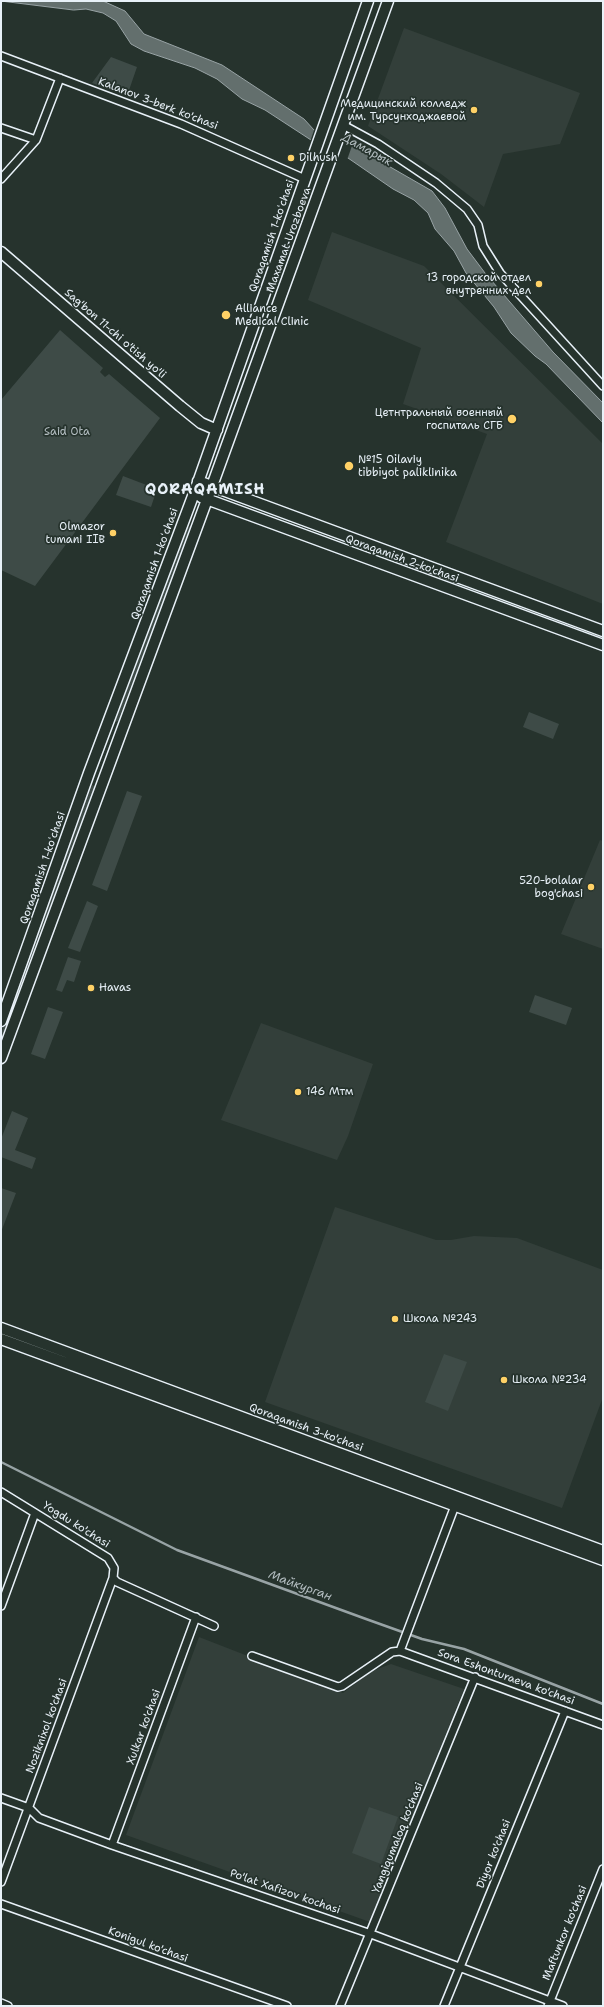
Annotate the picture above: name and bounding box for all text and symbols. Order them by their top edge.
street label: Kalanov 3-berk ko'chasi [96,75,220,133]
place label: Медицинский колледж им. Турсунходжаевой [340,97,466,123]
marker: Медицинский колледж им. Турсунходжаевой [469,105,479,115]
water label: Дамарык [339,130,395,170]
place label: Dilhush [299,151,338,165]
marker: Dilhush [286,153,296,163]
street label: Qoraqamish 1-koʻchasi [247,178,297,294]
street label: Maxamat Urozboeva [264,186,314,294]
place label: 13 городской отдел внутренних дел [426,271,531,297]
marker: 13 городской отдел внутренних дел [534,279,544,289]
street label: Sag'bon 11-chi o'tish yo'li [62,286,168,382]
place label: Alliance Medical Clinic [235,302,309,328]
marker: Alliance Medical Clinic [220,309,232,321]
place label: Цетнтральный военный госпиталь СГБ [375,406,503,432]
marker: Цетнтральный военный госпиталь СГБ [506,413,518,425]
park label: Said Ota [44,425,90,439]
place label: №15 Oilaviy tibbiyot paliklinika [358,453,457,479]
marker: №15 Oilaviy tibbiyot paliklinika [343,460,355,472]
district label: QORAQAMISH [145,481,265,499]
street label: Qoraqamish 1-koʻchasi [129,506,181,622]
place label: Olmazor tumani IIB [46,520,105,546]
marker: Olmazor tumani IIB [108,528,118,538]
street label: Qoraqamish 2-ko'chasi [343,532,461,586]
street label: Qoraqamish 1-koʻchasi [18,810,68,926]
place label: 520-bolalar bog'chasi [519,874,583,900]
marker: 520-bolalar bog'chasi [586,882,596,892]
place label: Havas [99,981,131,995]
marker: Havas [86,983,96,993]
place label: 146 Мтм [306,1085,353,1099]
marker: 146 Мтм [293,1087,303,1097]
place label: Школа №243 [403,1312,477,1326]
marker: Школа №243 [390,1314,400,1324]
place label: Школа №234 [512,1373,587,1387]
marker: Школа №234 [499,1375,509,1385]
street label: Qoraqamish 3-ko'chasi [247,1401,365,1455]
street label: Yogdu ko'chasi [40,1499,112,1551]
water label: Майкурган [266,1568,334,1604]
street label: Sora Eshonturaeva ko'chasi [436,1646,576,1708]
street label: Noziknixol ko'chasi [24,1677,70,1775]
street label: Xulkar ko'chasi [124,1687,164,1767]
street label: Yangiqumaloq ko'chasi [370,1781,426,1895]
street label: Diyor ko'chasi [474,1818,514,1890]
street label: Po'lat Xafizov kochasi [228,1867,342,1917]
street label: Maftunkor ko'chasi [540,1884,590,1982]
street label: Konigul ko'chasi [106,1924,190,1966]

